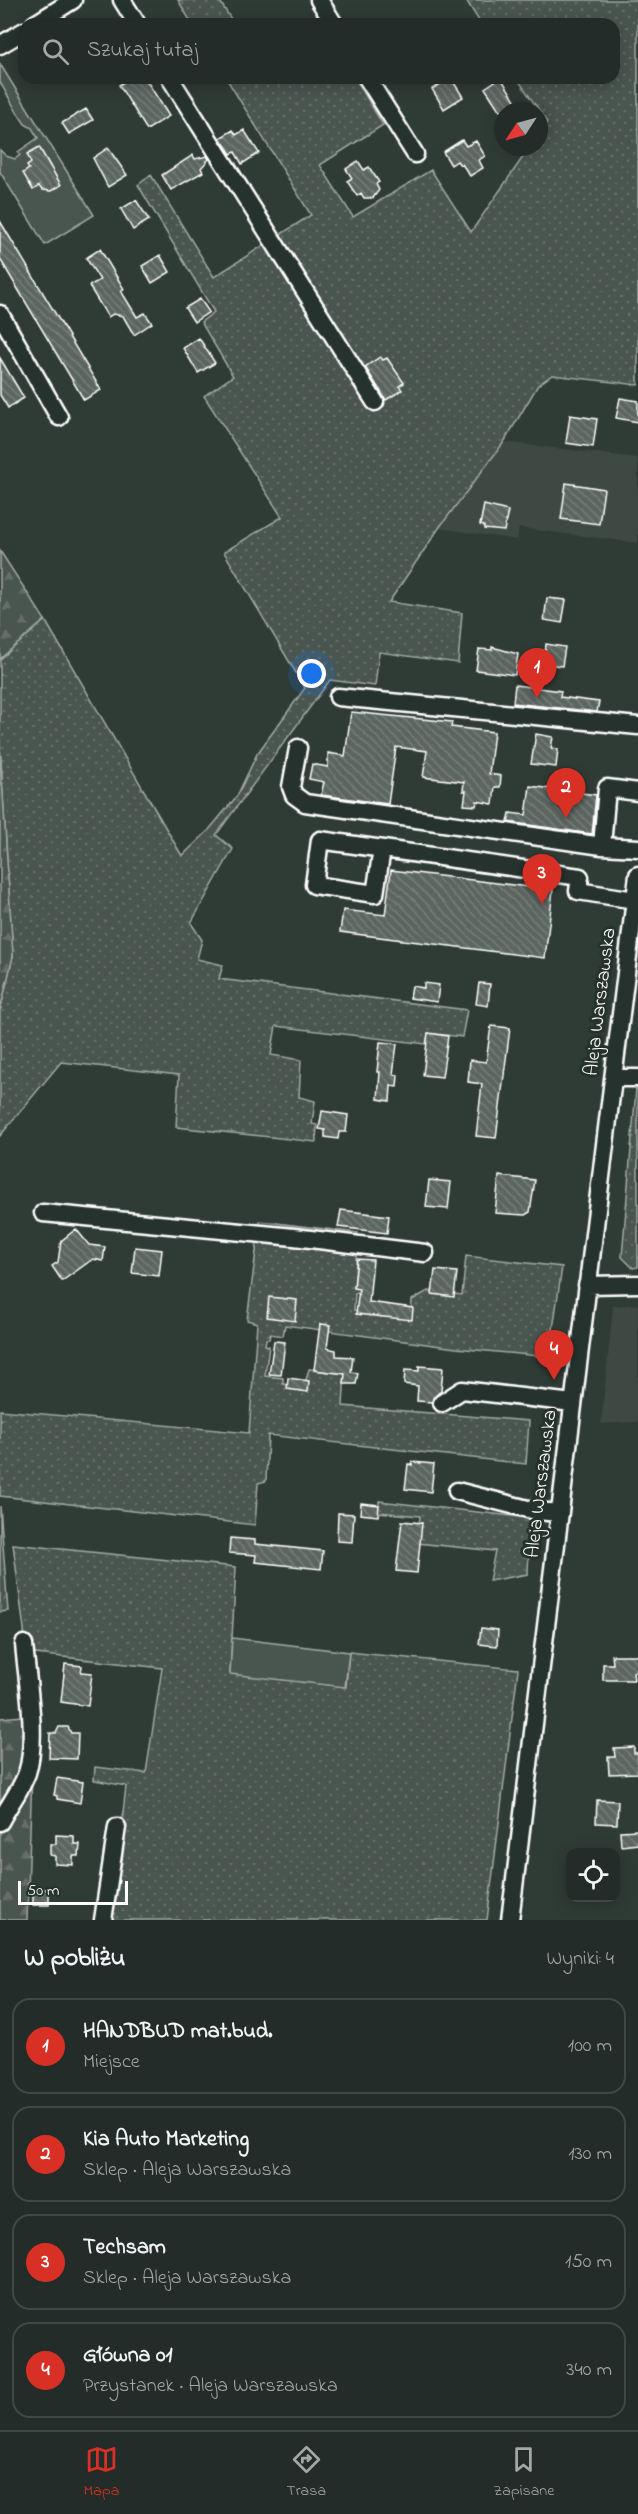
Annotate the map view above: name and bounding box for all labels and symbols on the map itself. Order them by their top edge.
north arrow [494,102,548,156]
pin: 1 [518,648,556,698]
your location [297,659,326,688]
pin: 2 [546,768,586,818]
pin: 3 [522,854,562,904]
street label: Aleja Warszawska [578,926,624,1078]
pin: 4 [534,1330,574,1380]
street label: Aleja Warszawska [519,1408,565,1560]
scale bar [18,1878,128,1906]

